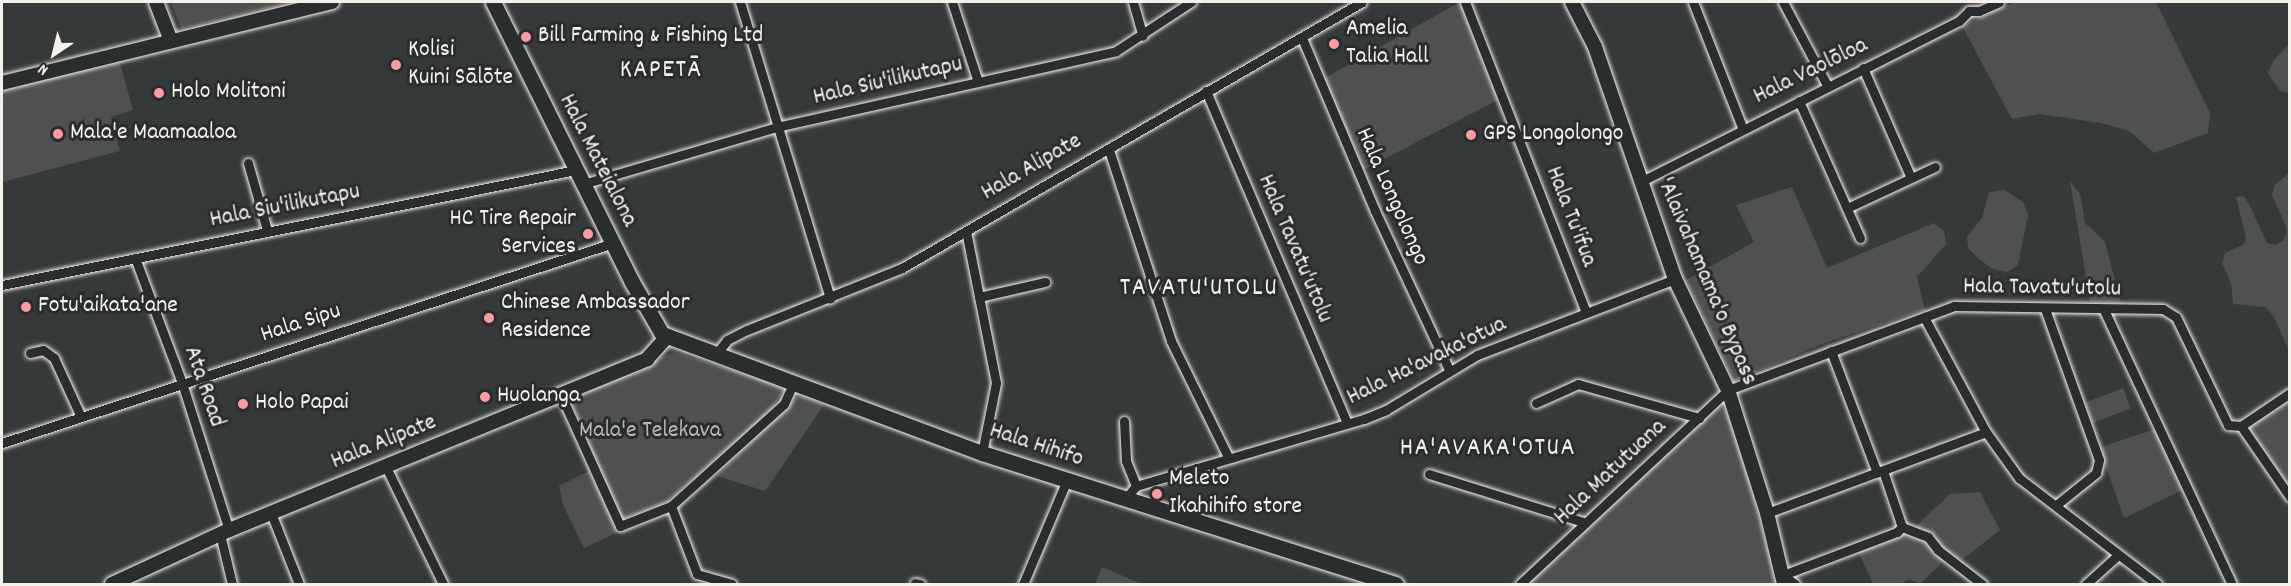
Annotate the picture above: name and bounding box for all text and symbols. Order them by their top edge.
place label: Amelia Talia Hall [1346,16,1429,72]
place label: Bill Farming & Fishing Ltd [538,23,763,51]
north arrow [24,24,84,84]
marker: Bill Farming & Fishing Ltd [519,30,533,44]
street label: Hala Vaolōloa [1749,32,1873,112]
place label: Kolisi Kuini Sālōte [408,37,513,93]
marker: Amelia Talia Hall [1327,37,1341,51]
street label: Hala Siu'ilikutapu [811,51,965,113]
district label: KAPETĀ [620,55,702,87]
text: N [34,57,53,81]
marker: Kolisi Kuini Sālōte [389,58,403,72]
place label: Holo Molitoni [171,79,286,107]
marker: Holo Molitoni [152,86,166,100]
street label: Hala Mateialona [551,90,643,232]
place label: Mala'e Maamaaloa [70,120,236,148]
place label: GPS Longolongo [1483,121,1624,149]
street label: Hala Longolongo [1348,124,1434,270]
marker: Mala'e Maamaaloa [51,127,65,141]
street label: Hala Alipate [977,128,1087,208]
marker: GPS Longolongo [1464,128,1478,142]
street label: Hala Tu'ifua [1538,163,1602,271]
street label: Hala Tavatu'utolu [1250,171,1338,327]
street label: 'Alaivahamama'o Bypass [1649,174,1763,390]
street label: Hala Siu'ilikutapu [208,178,362,236]
place label: HC Tire Repair Services [450,206,576,262]
marker: HC Tire Repair Services [581,227,595,241]
district label: TAVATU'UTOLU [1120,273,1278,305]
street label: Hala Tavatu'utolu [1963,273,2121,305]
place label: Chinese Ambassador Residence [501,290,690,346]
place label: Fotu'aikata'ane [38,293,178,321]
street label: Hala Sipu [257,298,345,350]
marker: Fotu'aikata'ane [19,300,33,314]
marker: Chinese Ambassador Residence [482,311,496,325]
street label: Hala Ha'avaka'otua [1343,311,1511,413]
street label: Ata Road [176,343,230,431]
place label: Huolanga [497,383,580,411]
place label: Holo Papai [255,390,349,418]
marker: Huolanga [478,390,492,404]
marker: Holo Papai [236,397,250,411]
street label: Hala Alipate [327,409,441,477]
street label: Hala Matutuana [1549,414,1673,532]
street label: Hala Hihifo [985,417,1087,475]
park label: Mala'e Telekava [579,418,721,446]
district label: HA'AVAKA'OTUA [1400,433,1576,465]
place label: Meleto Ikahihifo store [1169,466,1302,522]
marker: Meleto Ikahihifo store [1150,487,1164,501]

